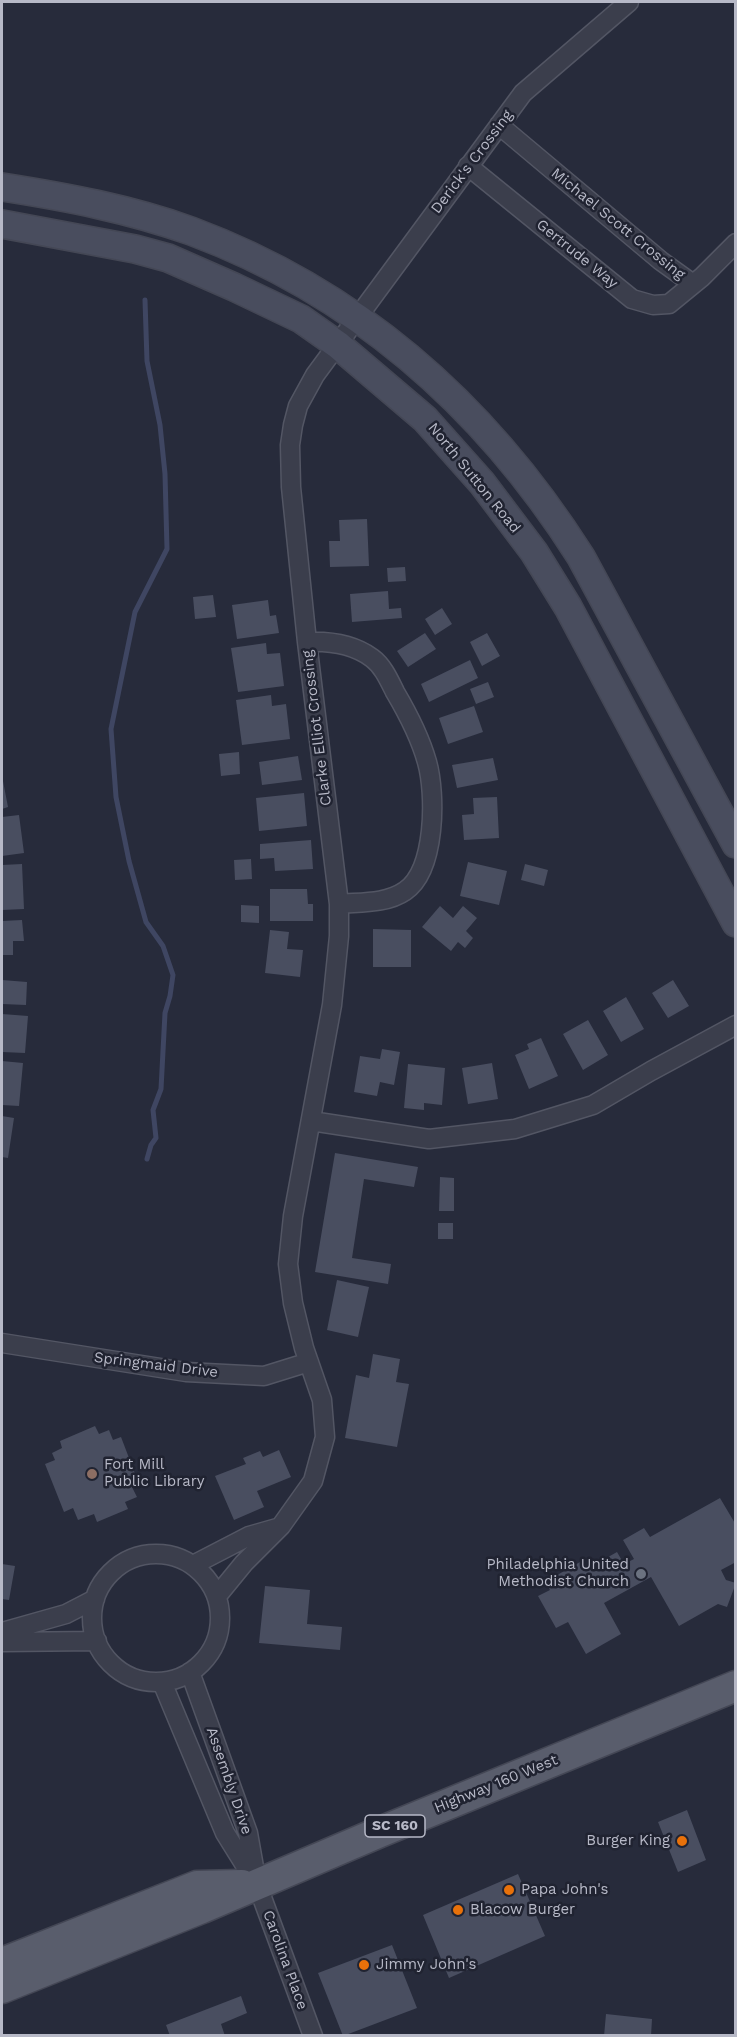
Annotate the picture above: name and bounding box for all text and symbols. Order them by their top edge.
street label: Derick's Crossing [427,107,517,217]
street label: Michael Scott Crossing [547,164,689,284]
street label: Gertrude Way [533,216,621,292]
street label: North Sutton Road [424,419,524,537]
street label: Clarke Elliot Crossing [299,649,335,807]
street label: Springmaid Drive [93,1348,219,1382]
place label: Fort Mill Public Library [104,1456,205,1491]
marker: Fort Mill Public Library [85,1467,99,1481]
place label: Philadelphia United Methodist Church [486,1556,629,1591]
marker: Philadelphia United Methodist Church [634,1567,648,1581]
street label: Assembly Drive [202,1725,256,1837]
street label: Highway 160 West [432,1751,560,1817]
road number: SC 160 [365,1815,425,1837]
place label: Burger King [586,1832,670,1850]
marker: Burger King [675,1834,689,1848]
place label: Papa John's [521,1881,608,1899]
marker: Papa John's [502,1883,516,1897]
place label: Blacow Burger [470,1901,575,1919]
marker: Blacow Burger [451,1903,465,1917]
street label: Carolina Place [259,1908,311,2012]
place label: Jimmy John's [376,1956,476,1974]
marker: Jimmy John's [357,1958,371,1972]

